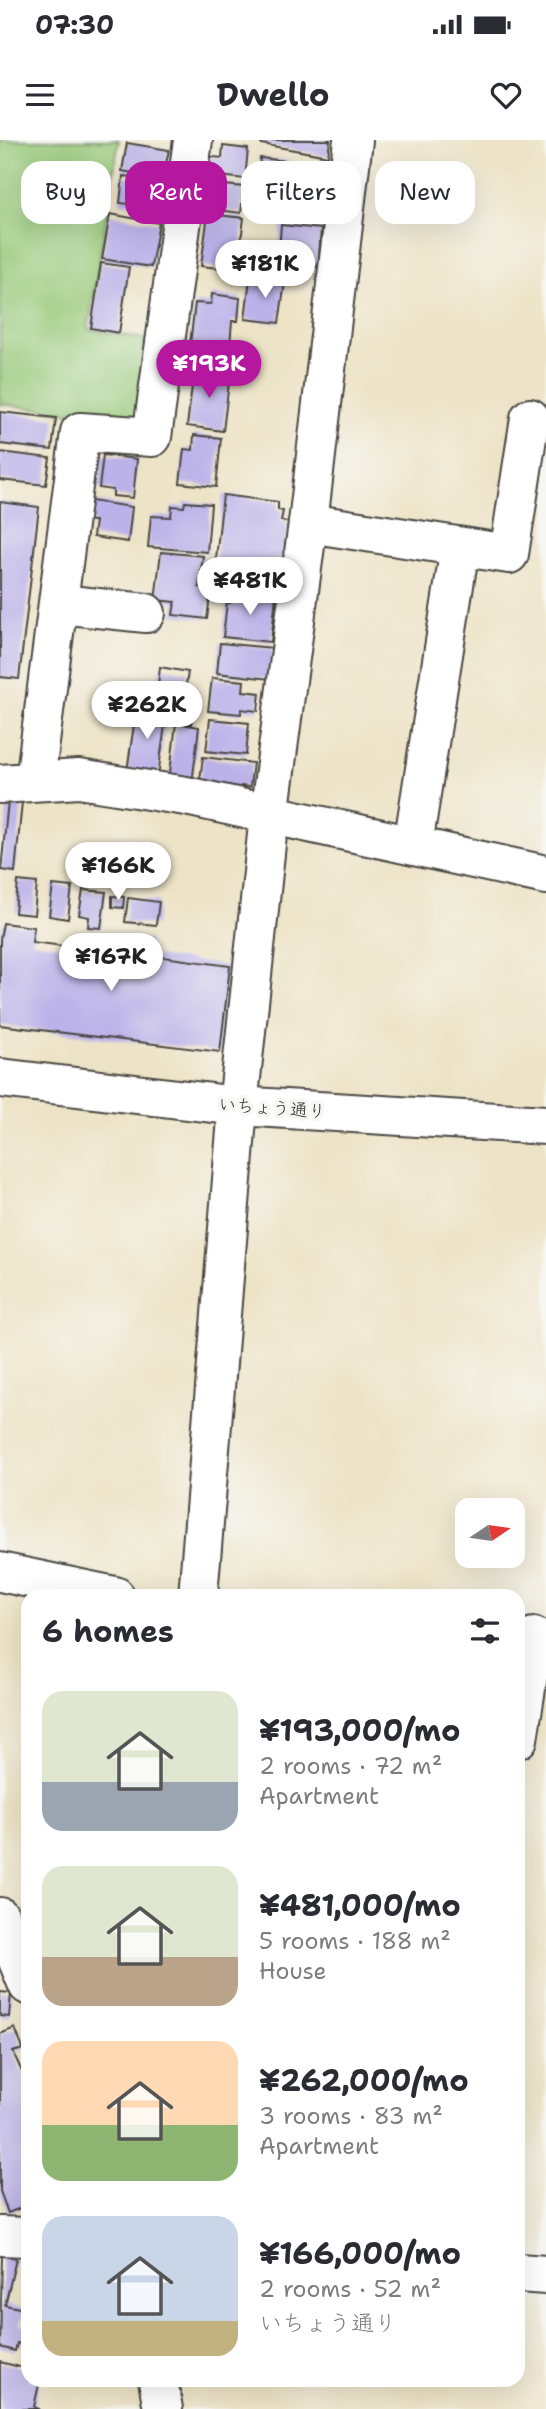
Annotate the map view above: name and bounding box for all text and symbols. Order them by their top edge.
text: 07:30 [35,7,114,42]
text: Dwello [217,73,329,116]
icon: menu [21,76,59,114]
icon: heart [487,76,525,114]
chip: Buy [21,161,111,224]
chip: Rent [125,161,227,224]
chip: Filters [241,161,361,224]
chip: New [375,161,475,224]
pin: ¥181K [216,240,314,300]
text: ¥181K [231,248,299,278]
pin: ¥193K [160,341,258,400]
text: ¥193K [172,348,246,378]
pin: ¥481K [201,558,299,617]
text: ¥481K [213,565,287,595]
pin: ¥262K [98,682,196,741]
text: ¥262K [108,689,186,719]
pin: ¥166K [69,842,167,902]
text: ¥166K [81,850,155,880]
pin: ¥167K [62,934,160,993]
text: ¥167K [75,941,147,971]
street label: いちょう通り [217,1092,327,1124]
north arrow [455,1498,525,1568]
map controls [455,1498,525,1568]
text: 6 homes [42,1611,174,1652]
icon: filters [466,1612,504,1650]
text: ¥193,000/mo [259,1710,461,1751]
icon: home [98,1719,182,1803]
text: 2 rooms · 72 m² [259,1751,442,1781]
text: Apartment [259,1781,379,1811]
text: ¥481,000/mo [259,1885,461,1926]
icon: home [98,1894,182,1978]
text: 5 rooms · 188 m² [259,1926,451,1956]
text: House [259,1956,327,1986]
text: ¥262,000/mo [259,2060,469,2101]
icon: home [98,2069,182,2153]
text: 3 rooms · 83 m² [259,2101,443,2131]
text: Apartment [259,2131,379,2161]
text: ¥166,000/mo [259,2233,461,2274]
icon: home [98,2244,182,2328]
text: 2 rooms · 52 m² [259,2274,441,2304]
text: いちょう通り [259,2308,397,2338]

